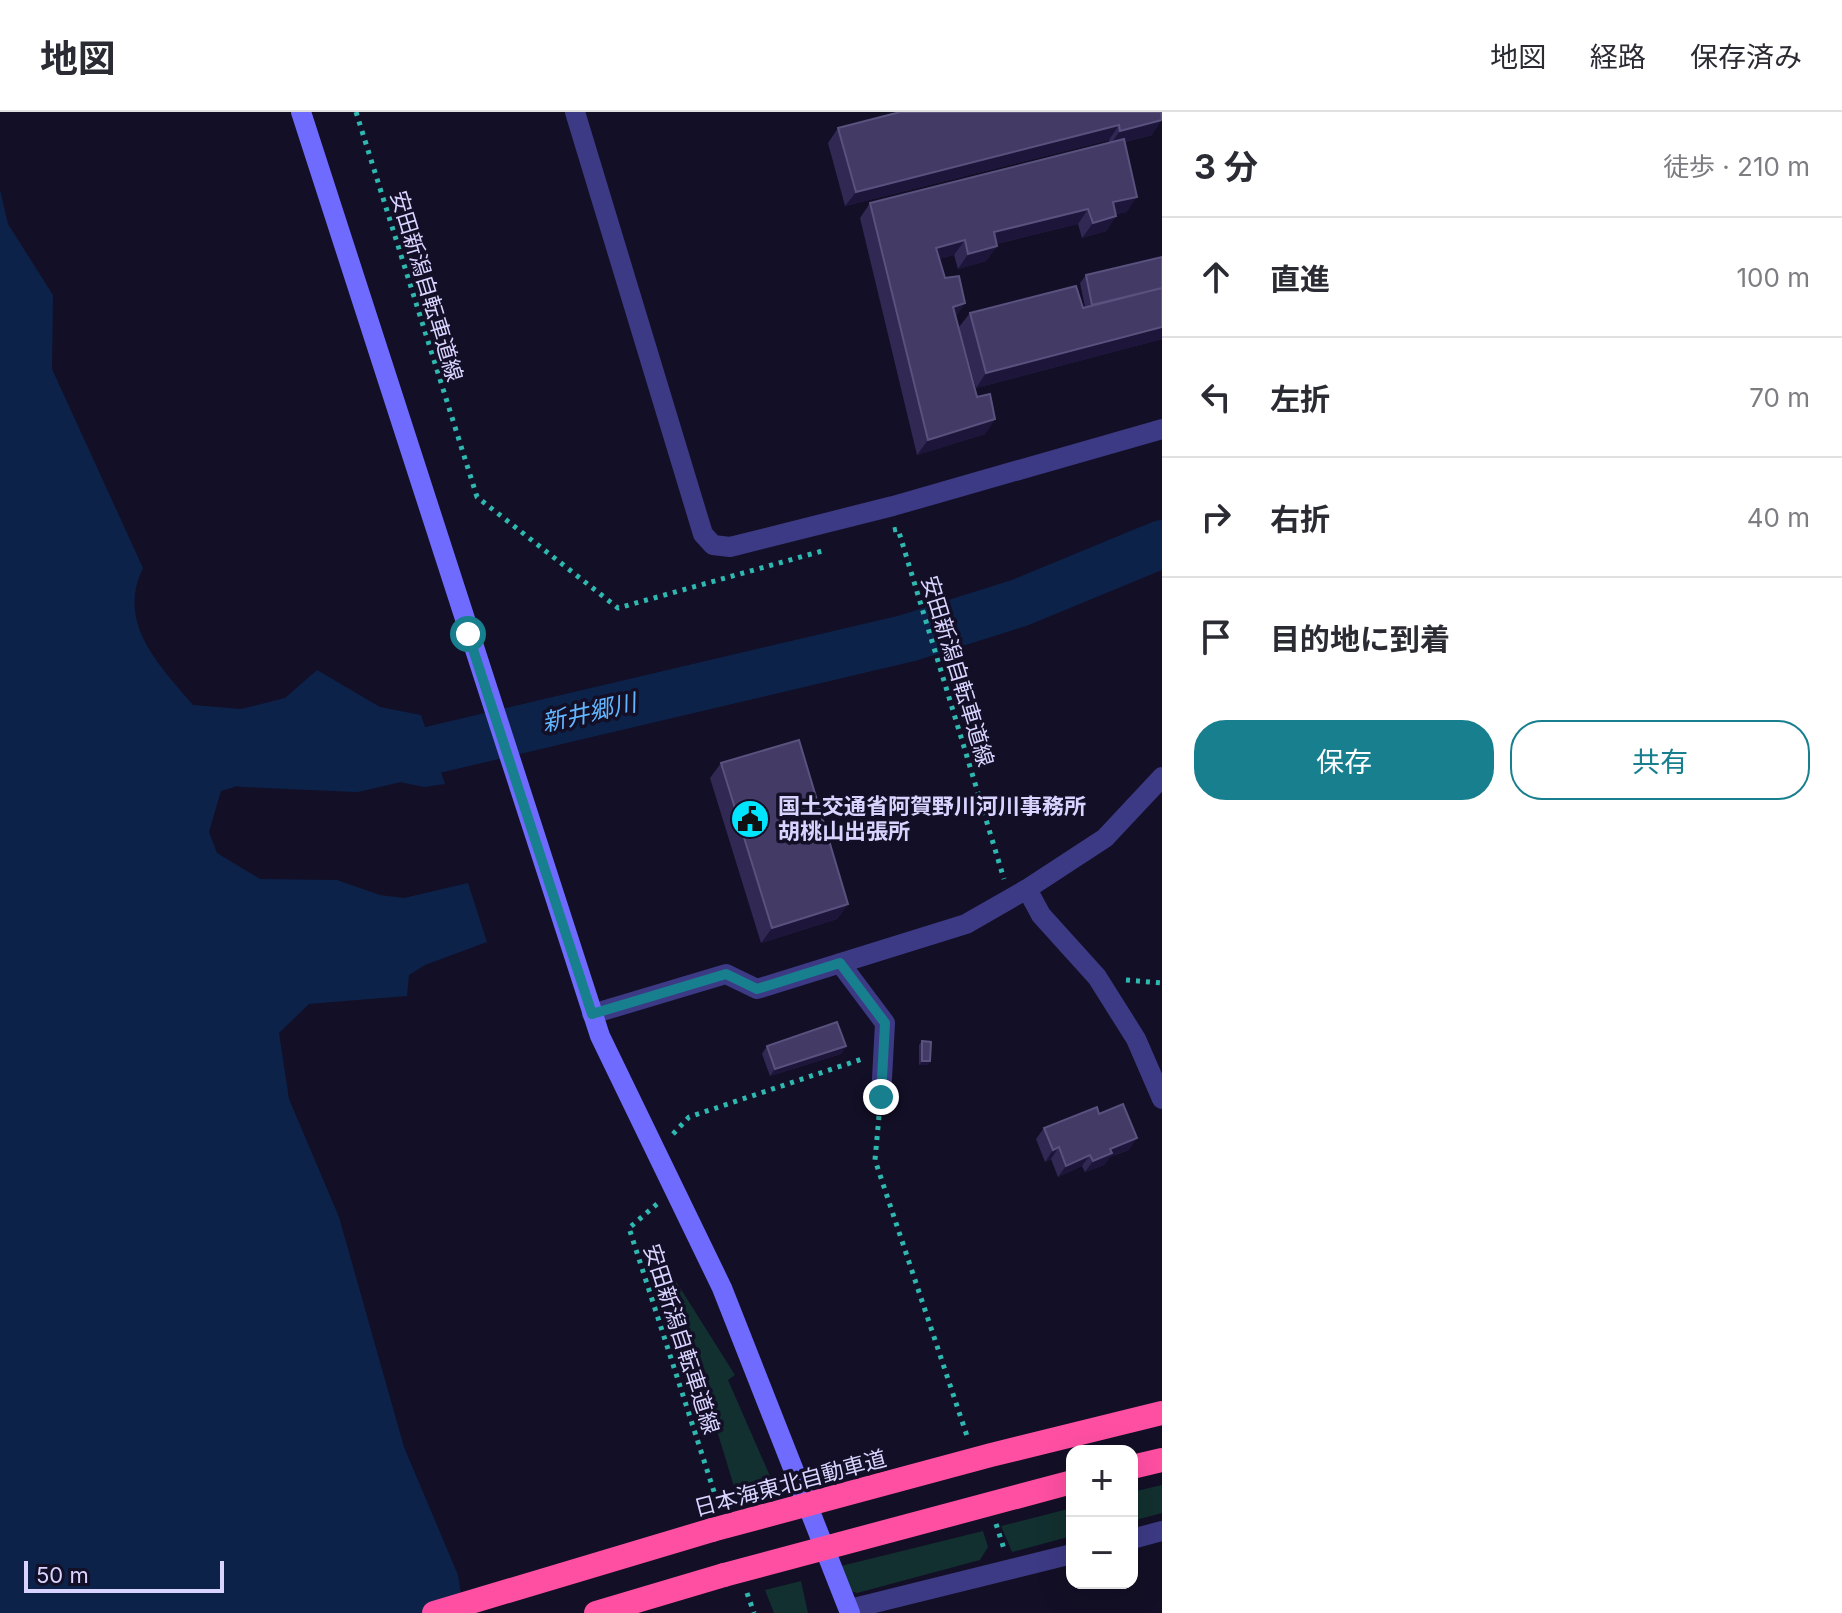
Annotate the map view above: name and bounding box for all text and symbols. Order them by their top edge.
text: 地図 [40,35,116,81]
text: 地図 [1490,40,1546,74]
text: 経路 [1590,40,1646,74]
text: 保存済み [1690,40,1802,74]
text: 3 分 [1194,146,1258,187]
text: 徒歩 · 210 m [1663,151,1810,182]
street label: 安田新潟自転車道線 [386,188,468,384]
icon: ahead [1194,255,1238,299]
text: 直進 [1270,261,1330,297]
text: 100 m [1737,262,1810,293]
icon: left [1194,375,1238,419]
text: 左折 [1270,381,1330,417]
text: 70 m [1749,382,1810,413]
icon: right [1194,495,1238,539]
text: 右折 [1270,501,1330,537]
text: 40 m [1747,502,1810,533]
street label: 安田新潟自転車道線 [917,573,999,769]
icon: arrive [1194,615,1238,659]
route start [450,616,486,652]
text: 目的地に到着 [1270,621,1450,657]
water label: 新井郷川 [539,687,642,737]
button: 保存 [1194,720,1494,800]
button: 共有 [1510,720,1810,800]
place label: 国土交通省阿賀野川河川事務所 胡桃山出張所 [778,793,1086,844]
public building icon: 国土交通省阿賀野川河川事務所 胡桃山出張所 [729,798,771,840]
route end [863,1079,899,1115]
street label: 安田新潟自転車道線 [639,1241,725,1437]
street label: 日本海東北自動車道 [691,1445,889,1521]
map controls [1066,1445,1138,1589]
button: + [1066,1445,1138,1517]
button: − [1066,1517,1138,1589]
scale bar [24,1557,224,1593]
text: 50 m [36,1562,89,1588]

